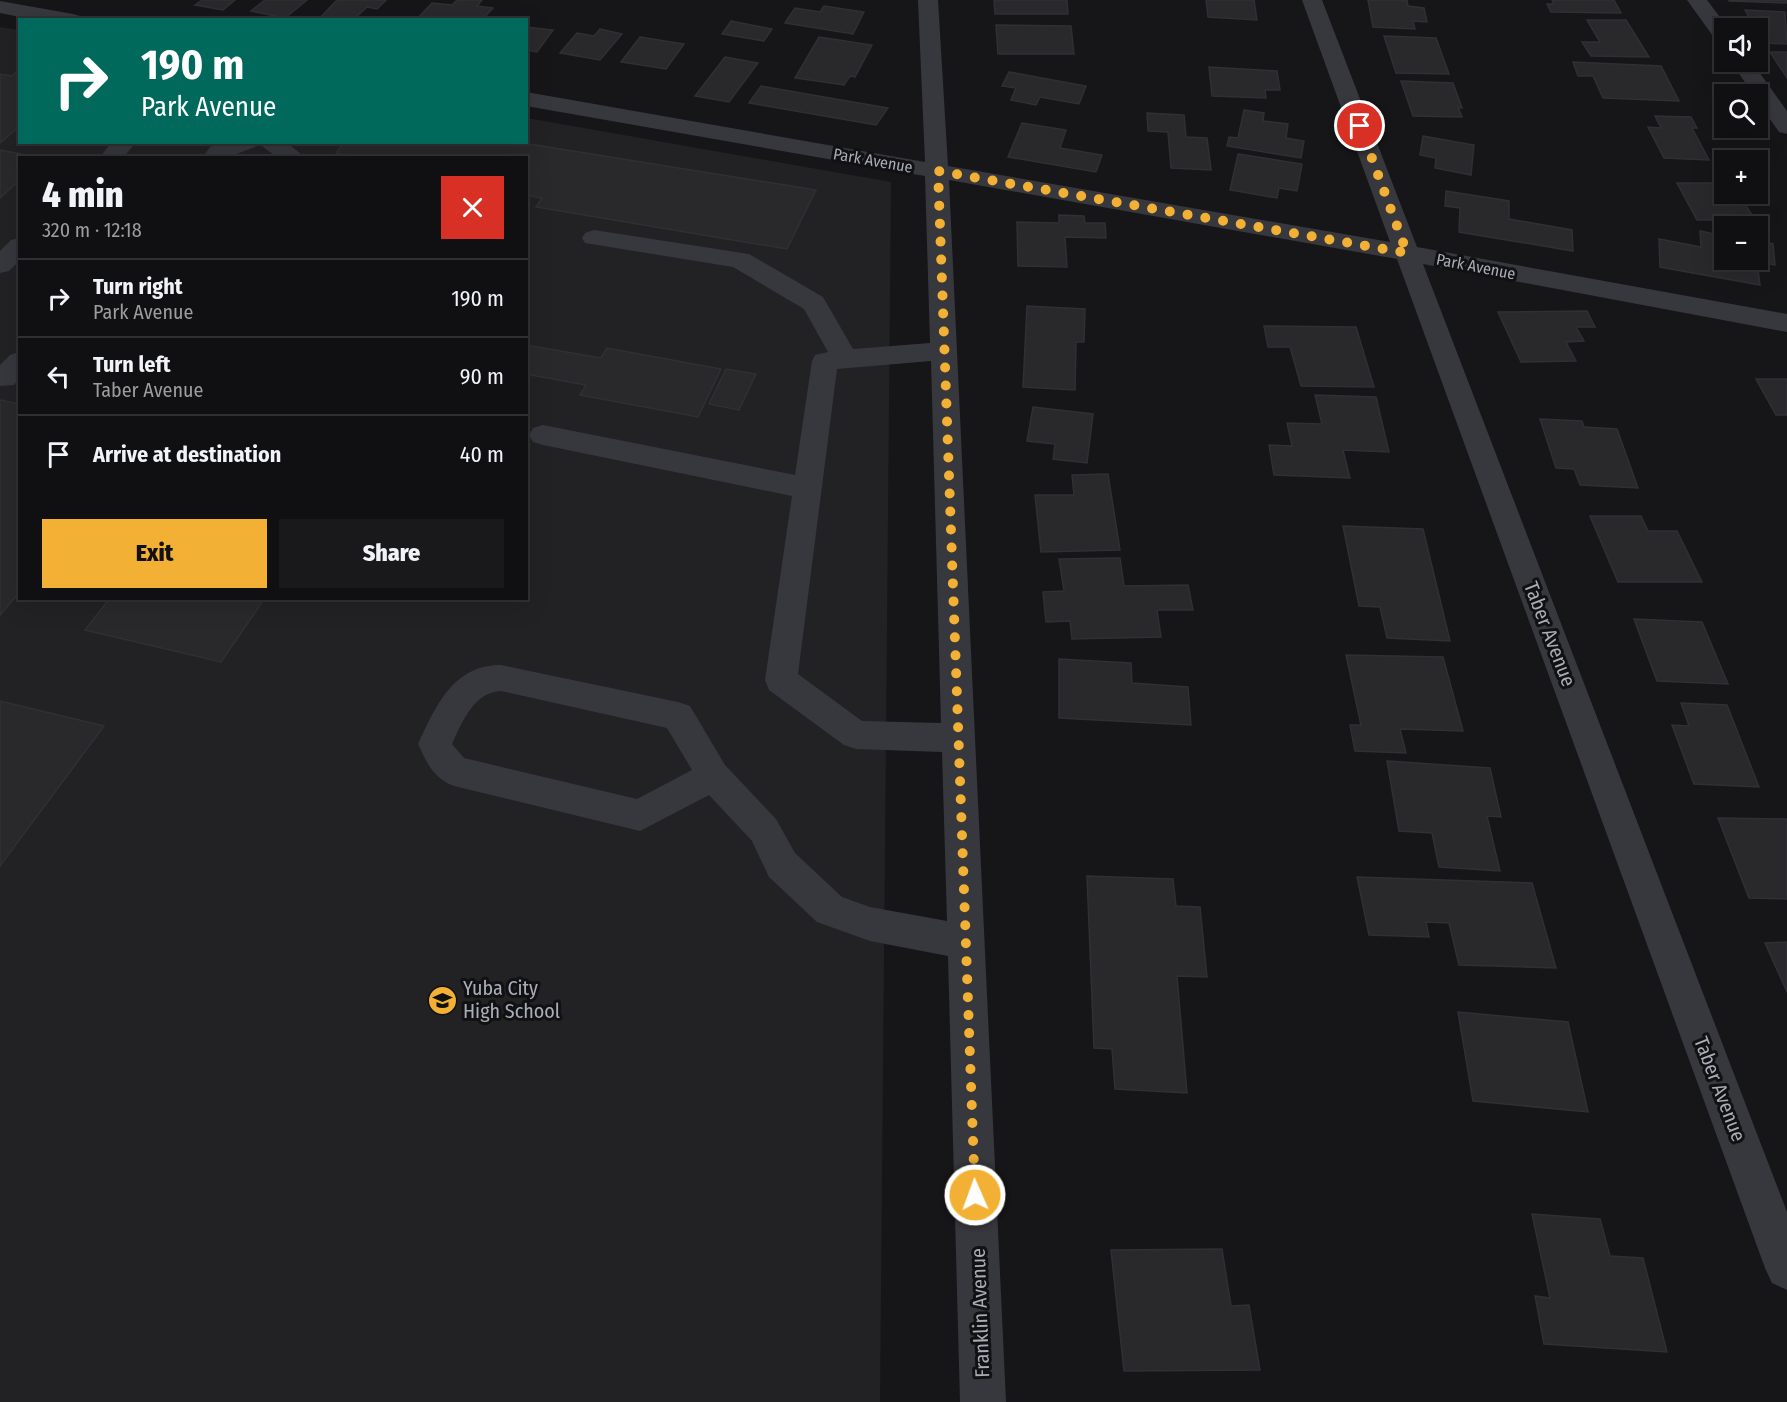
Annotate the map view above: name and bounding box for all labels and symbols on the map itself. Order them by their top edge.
pin [1334,100,1385,151]
street label: Park Avenue [832,144,914,177]
street label: Park Avenue [1435,250,1517,283]
street label: Taber Avenue [1519,578,1581,690]
place label: Yuba City High School [463,976,560,1023]
school or university icon: Yuba City High School [426,984,458,1016]
street label: Taber Avenue [1689,1033,1751,1145]
position arrow [943,1163,1007,1227]
street label: Franklin Avenue [966,1248,994,1378]

